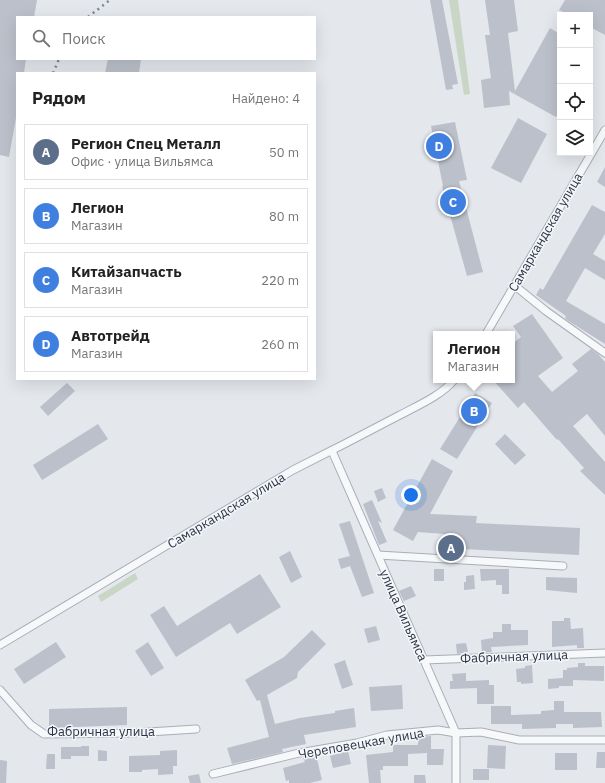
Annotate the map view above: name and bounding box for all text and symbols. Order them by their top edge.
map controls [557,12,593,156]
button: + [557,12,593,48]
search box [16,16,316,60]
icon: search [30,27,52,49]
text: Поиск [62,29,105,48]
button: − [557,48,593,84]
button: locate [557,84,593,120]
text: Рядом [32,87,86,109]
text: Найдено: 4 [232,90,300,107]
button: layers [557,120,593,156]
pin: D [426,131,452,161]
text: Регион Спец Металл [71,134,221,153]
text: A [42,144,50,161]
text: 50 m [269,144,299,161]
text: Офис · улица Вильямса [71,153,213,170]
street label: Самаркандская улица [504,170,586,295]
pin: C [440,187,466,217]
text: Легион [71,198,124,217]
text: B [42,208,50,225]
text: 80 m [269,208,299,225]
text: Магазин [71,217,123,234]
text: Китайзапчасть [71,262,182,281]
text: C [42,272,50,289]
text: 220 m [261,272,299,289]
text: Магазин [71,281,123,298]
text: Автотрейд [71,326,150,345]
popup [433,331,515,383]
text: D [41,336,51,353]
text: 260 m [261,336,299,353]
text: Легион [448,339,501,358]
text: Магазин [71,345,123,362]
text: Магазин [448,358,499,375]
pin: B [461,396,487,426]
street label: Самаркандская улица [164,468,288,552]
your location [401,485,421,505]
pin: A [438,533,464,563]
street label: улица Вильямса [376,567,431,664]
street label: Фабричная улица [460,646,568,667]
street label: Фабричная улица [47,723,155,740]
street label: Череповецкая улица [297,724,425,763]

